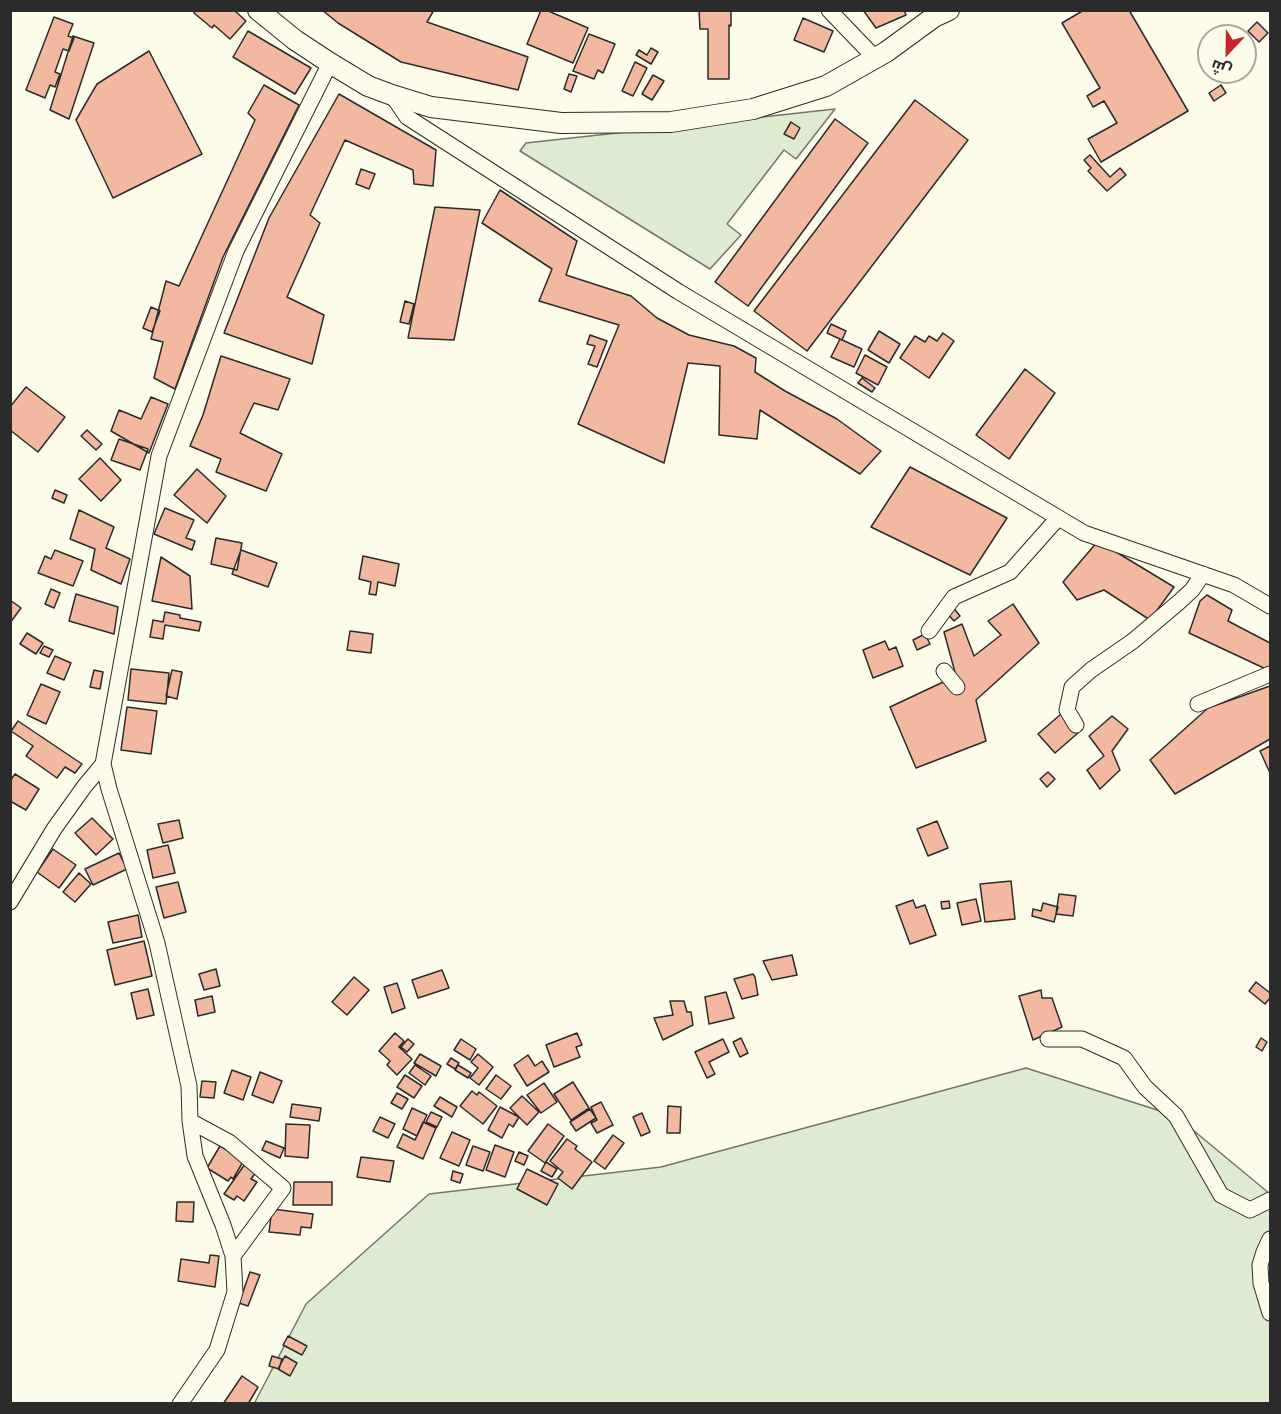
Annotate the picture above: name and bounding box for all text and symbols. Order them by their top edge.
north arrow [1197,24,1257,84]
text: ش [1208,56,1234,82]

